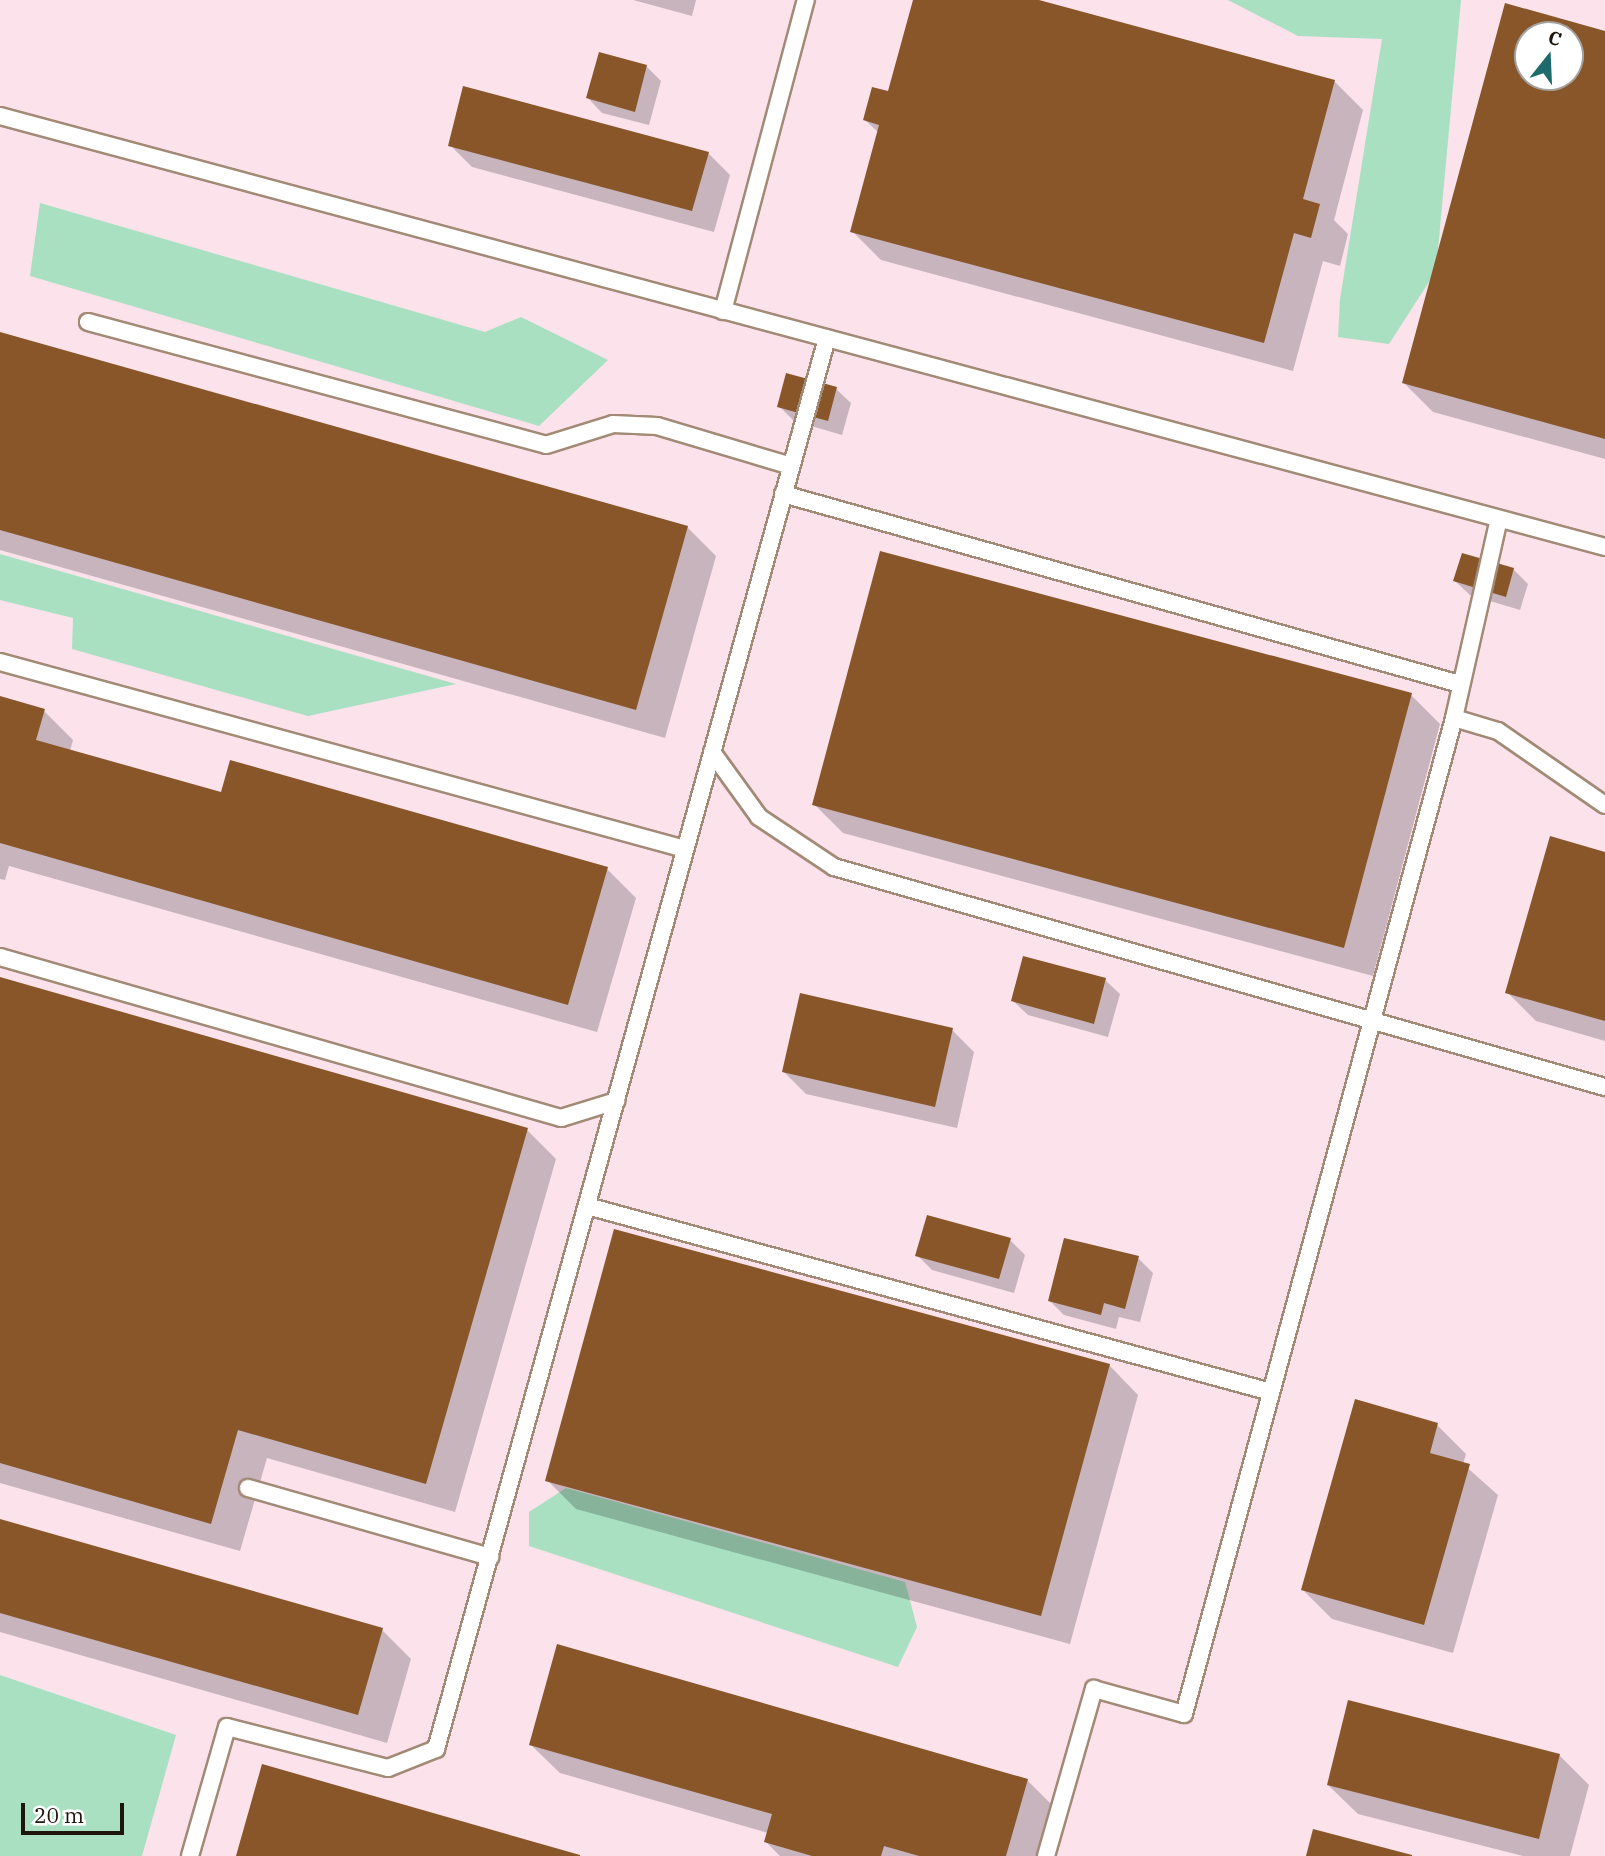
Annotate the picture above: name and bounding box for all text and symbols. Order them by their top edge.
north arrow [1514,21,1584,91]
text: С [1545,25,1565,51]
scale bar [24,1790,128,1834]
text: 20 m [34,1801,84,1829]

